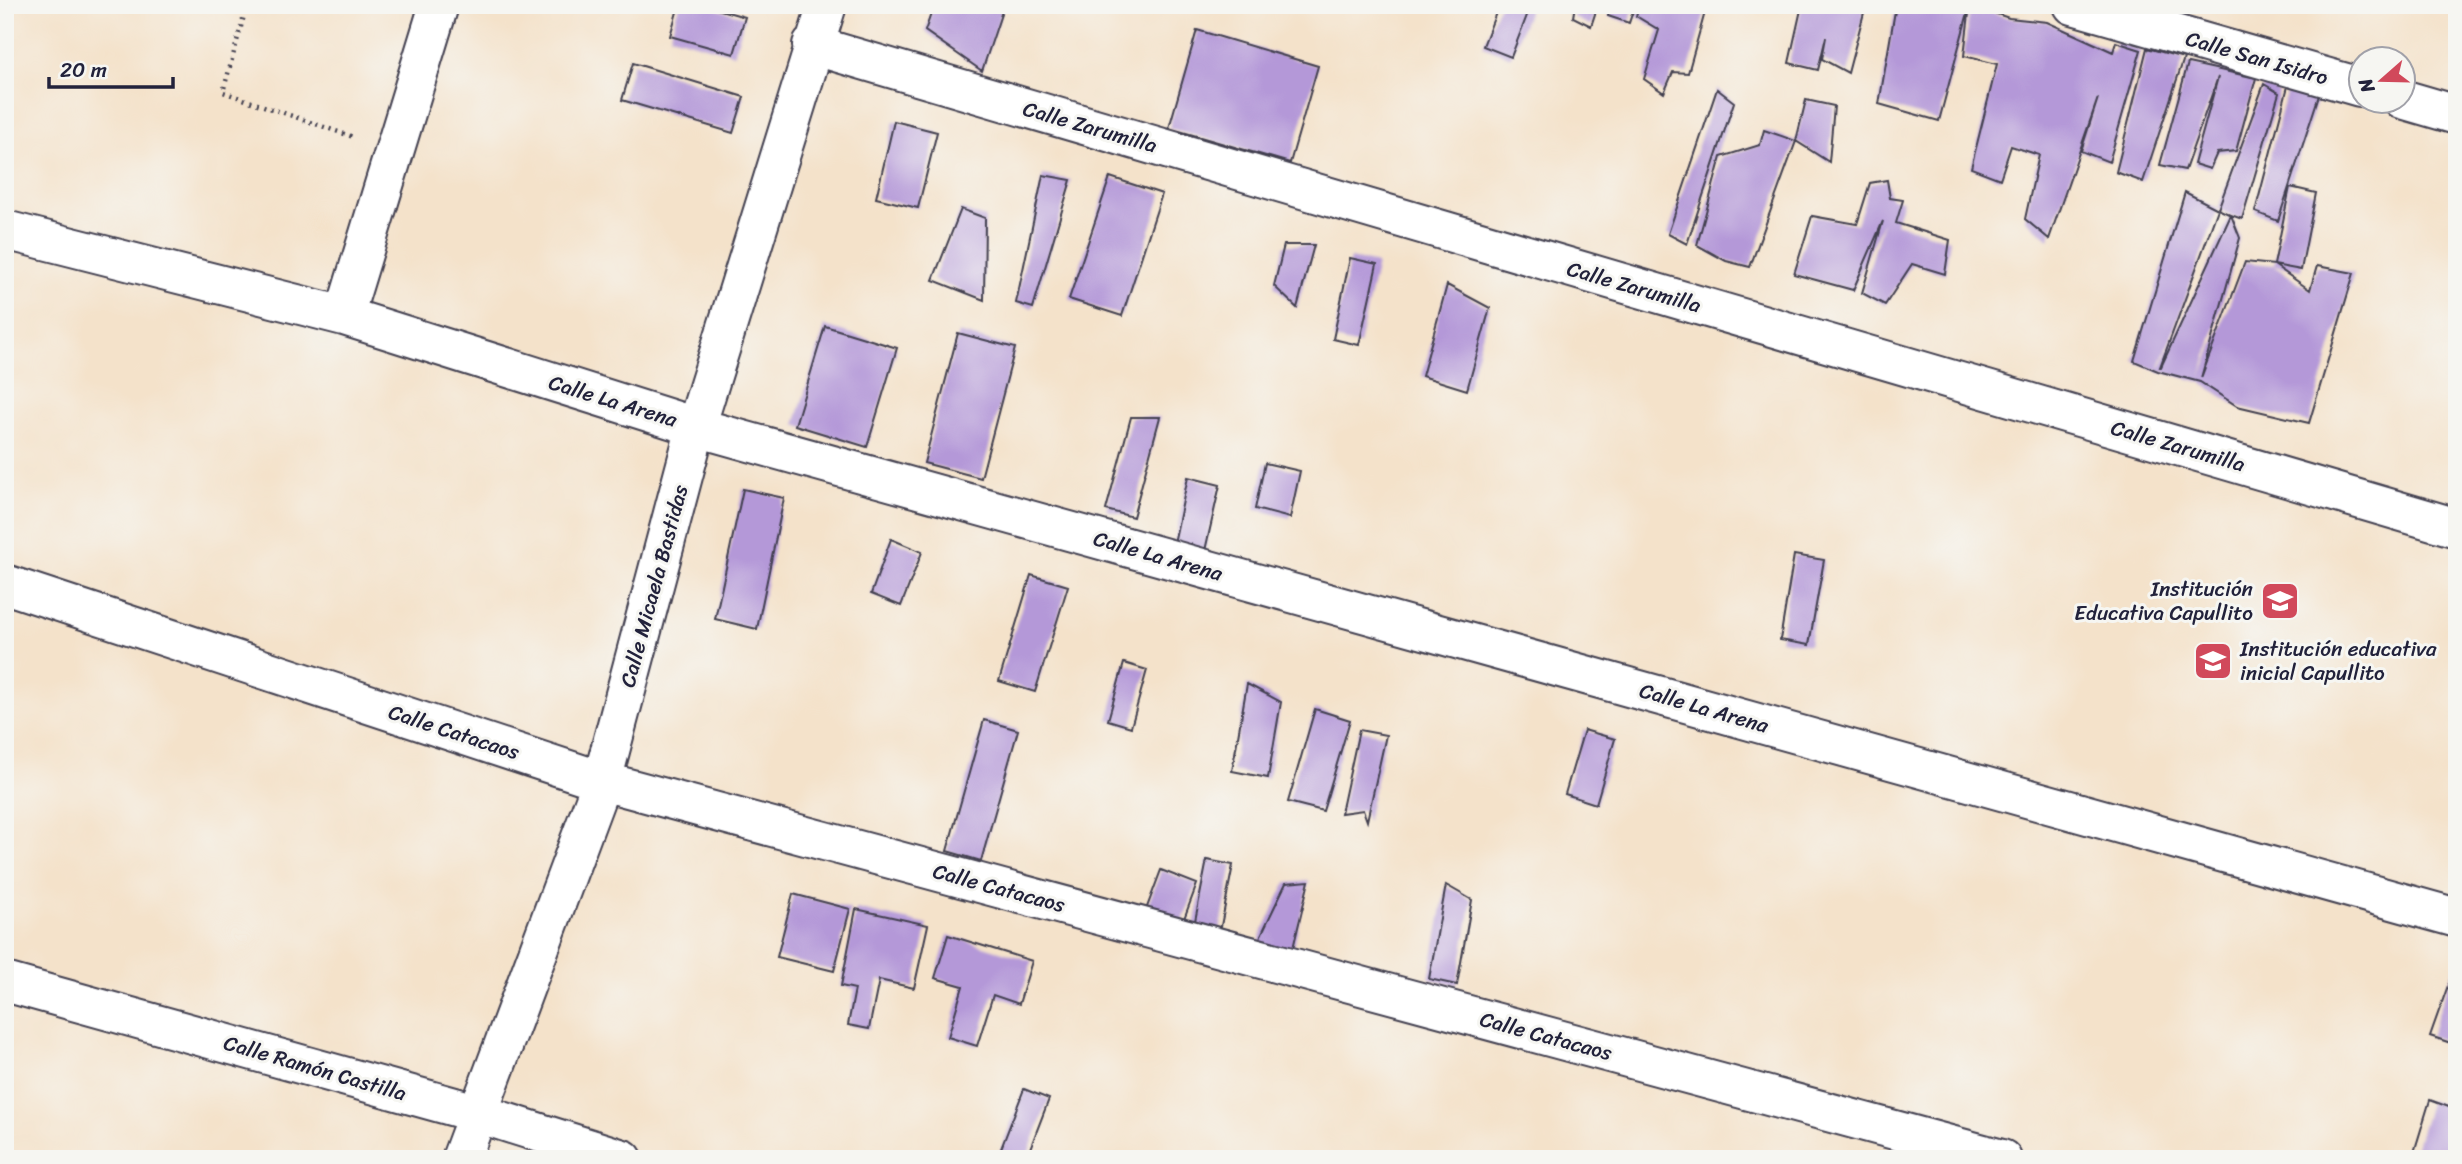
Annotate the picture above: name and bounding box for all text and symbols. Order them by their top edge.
street label: Calle San Isidro [2181,20,2333,97]
scale bar [49,46,173,90]
north arrow [2346,46,2416,116]
text: 20 m [60,51,107,89]
text: N [2348,73,2385,98]
street label: Calle Zarumilla [1019,90,1162,164]
street label: Calle Zarumilla [1563,250,1706,324]
street label: Calle La Arena [544,363,682,439]
street label: Calle Zarumilla [2107,409,2250,483]
street label: Calle Micaela Bastidas [609,480,699,692]
street label: Calle La Arena [1089,519,1227,593]
place label: Institución Educativa Capullito [2074,570,2253,632]
school or university icon: Institución Educativa Capullito [2259,580,2301,622]
place label: Institución educativa inicial Capullito [2239,630,2437,692]
school or university icon: Institución educativa inicial Capullito [2192,640,2234,682]
street label: Calle La Arena [1635,671,1773,745]
street label: Calle Catacaos [384,693,525,771]
street label: Calle Catacaos [929,852,1070,924]
street label: Calle Catacaos [1476,1000,1617,1072]
street label: Calle Ramón Castilla [219,1024,411,1112]

